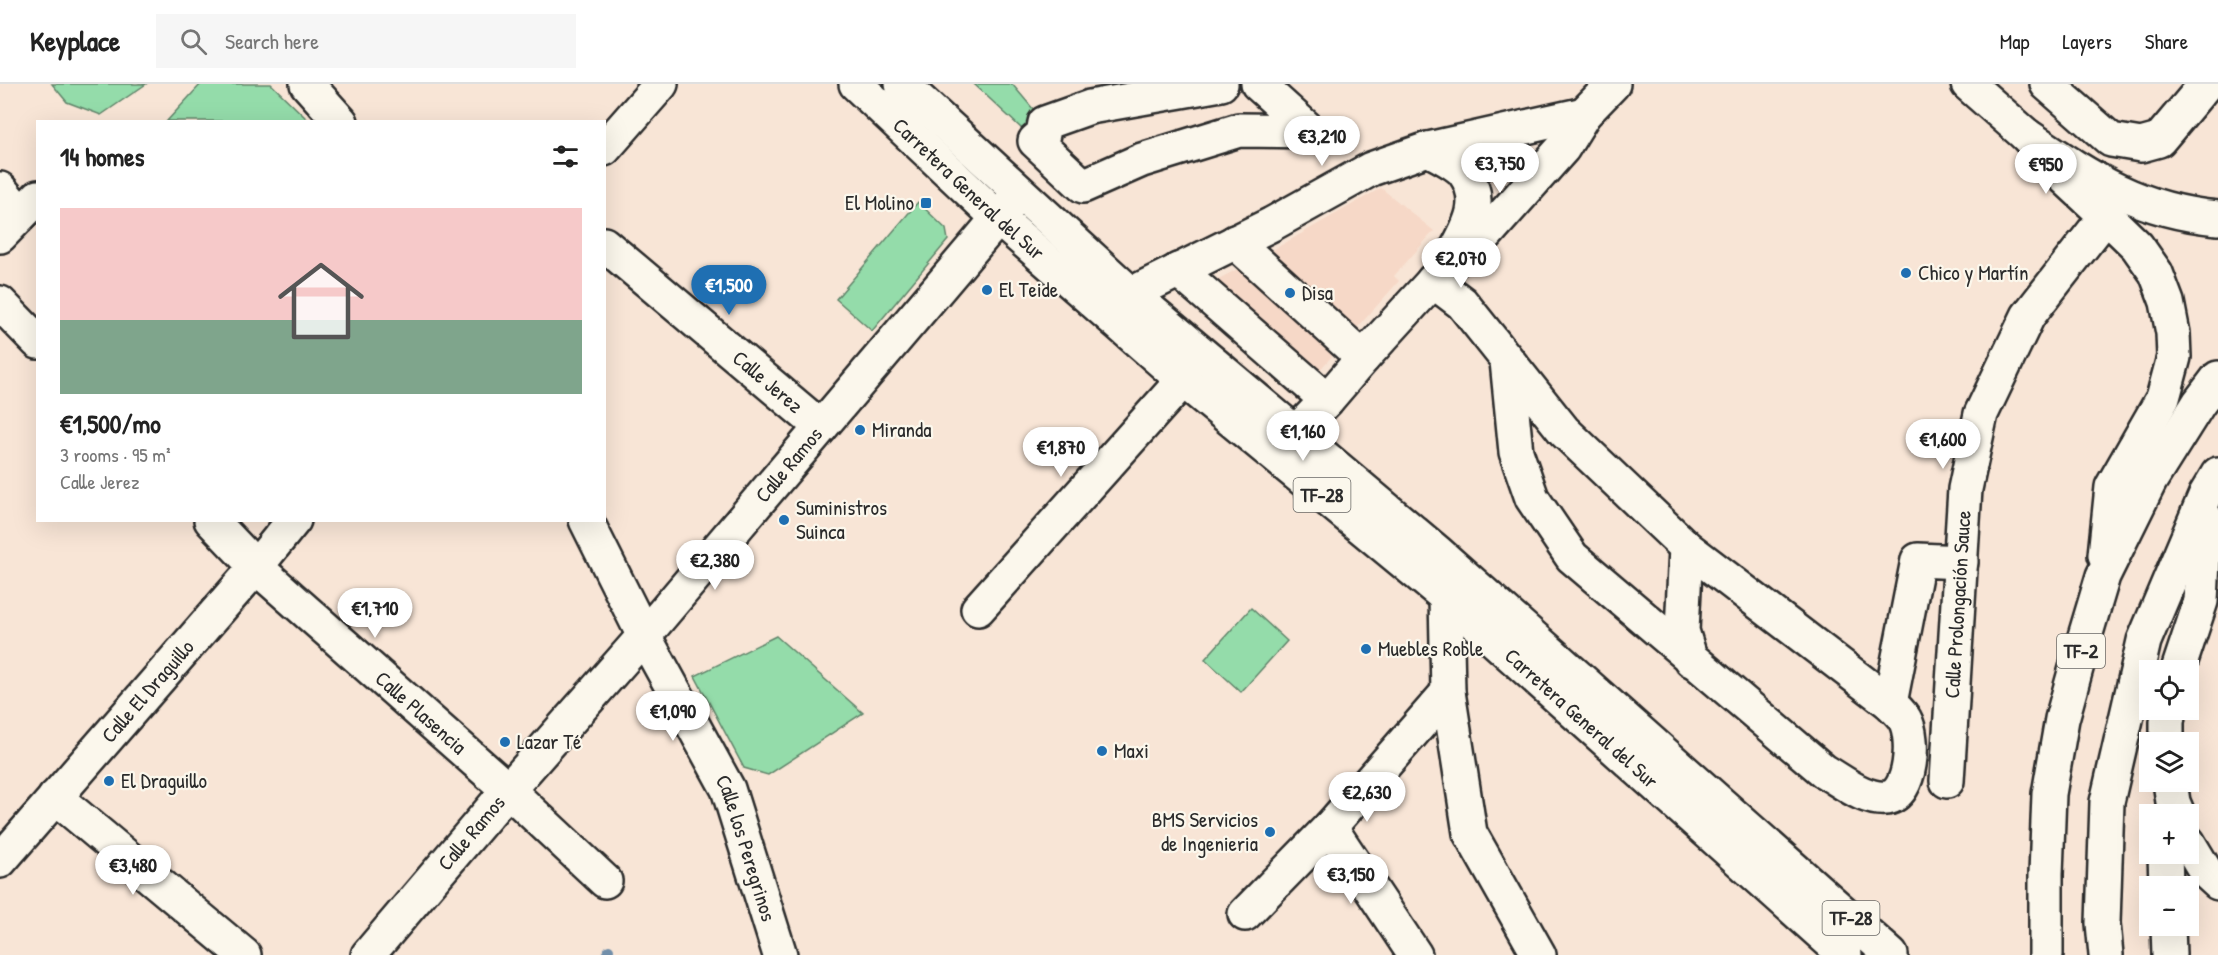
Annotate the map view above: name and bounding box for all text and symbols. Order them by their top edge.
search box [156,14,576,68]
text: Keyplace [30,22,120,60]
icon: search [177,25,210,58]
text: Search here [225,26,319,56]
text: Map [2000,27,2029,56]
text: Layers [2062,27,2112,56]
text: Share [2145,27,2188,56]
street label: Carretera General del Sur [887,111,1051,266]
pin: €3,210 [1273,116,1371,167]
text: €3,210 [1298,122,1346,149]
text: 14 homes [60,139,145,174]
icon: filters [549,140,582,173]
pin: €3,750 [1451,143,1549,194]
pin: €950 [2010,144,2082,195]
text: €3,750 [1475,149,1525,176]
text: €950 [2029,150,2063,177]
place label: El Molino [845,188,914,217]
marker: El Molino [919,196,933,210]
pin: €2,070 [1412,238,1510,289]
text: €2,070 [1436,244,1486,271]
icon: home [267,247,375,355]
place label: Chico y Martín [1918,258,2028,287]
pin: €1,500 [680,265,778,316]
marker: Chico y Martín [1899,266,1913,280]
text: €1,500 [705,271,753,298]
place label: El Teide [999,275,1058,304]
place label: Disa [1302,278,1333,307]
marker: El Teide [980,283,994,297]
marker: Disa [1283,286,1297,300]
street label: Calle Jerez [727,344,809,420]
text: €1,500/mo [60,406,161,441]
pin: €1,160 [1254,411,1352,462]
place label: Miranda [872,415,931,444]
text: €1,160 [1280,417,1326,444]
pin: €1,600 [1894,419,1992,470]
street label: Calle Ramos [748,421,829,509]
marker: Miranda [853,423,867,437]
text: €1,600 [1920,425,1966,452]
pin: €1,870 [1012,427,1110,478]
text: €1,870 [1037,433,1085,460]
text: 3 rooms · 95 m² [60,441,170,468]
text: Calle Jerez [60,468,140,495]
road number: TF-28 [1294,478,1350,512]
place label: Suministros Suinca [796,493,887,546]
street label: Calle Prolongación Sauce [1937,509,1978,699]
marker: Suministros Suinca [777,513,791,527]
pin: €2,380 [666,540,764,591]
text: €2,380 [690,546,740,573]
pin: €1,710 [326,588,424,639]
text: €1,710 [351,594,399,621]
street label: Calle El Draguillo [94,633,200,749]
place label: Muebles Roble [1378,634,1483,663]
road number: TF-2 [2057,634,2105,668]
street label: Carretera General del Sur [1499,641,1665,795]
marker: Muebles Roble [1359,642,1373,656]
map controls [2139,660,2199,936]
button: locate [2139,660,2199,720]
street label: Calle Plasencia [369,664,473,761]
pin: €1,090 [624,691,722,742]
text: €1,090 [650,697,696,724]
place label: Lazar Té [517,727,581,756]
button: layers [2139,732,2199,792]
marker: Lazar Té [498,735,512,749]
place label: Maxi [1114,736,1149,765]
marker: Maxi [1095,744,1109,758]
place label: El Draguillo [121,766,207,795]
street label: Calle los Peregrinos [709,769,784,925]
pin: €2,630 [1318,772,1416,823]
marker: El Draguillo [102,774,116,788]
text: €2,630 [1343,778,1391,805]
street label: Calle Ramos [431,789,512,877]
button: + [2139,804,2199,864]
place label: BMS Servicios de Ingenieria [1152,805,1258,858]
marker: BMS Servicios de Ingenieria [1263,825,1277,839]
pin: €3,480 [84,845,182,896]
text: €3,480 [109,851,157,878]
pin: €3,150 [1302,854,1400,905]
text: €3,150 [1327,860,1375,887]
button: − [2139,876,2199,936]
road number: TF-28 [1822,901,1880,935]

